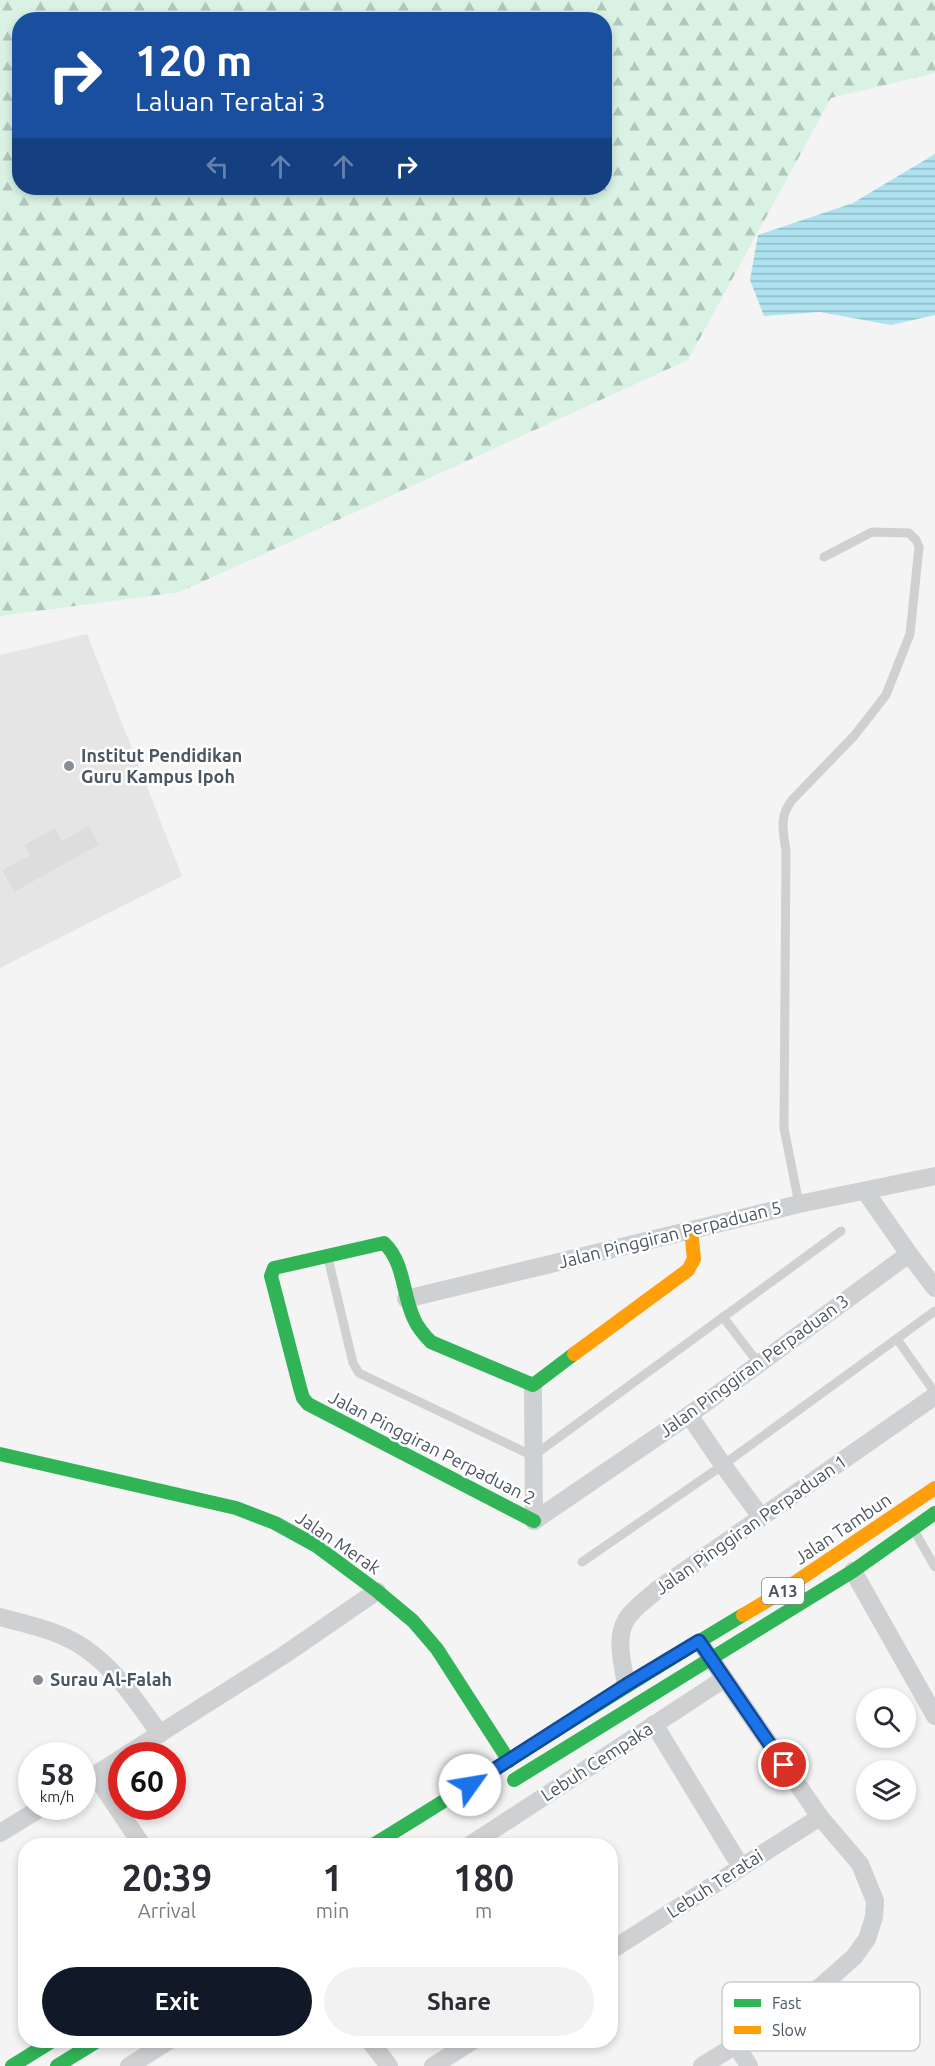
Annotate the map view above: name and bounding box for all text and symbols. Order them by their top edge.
icon: right [36,36,114,114]
text: 120 m [135,37,252,84]
text: Laluan Teratai 3 [135,86,326,116]
icon: left [201,150,234,183]
icon: ahead [264,150,297,183]
icon: ahead [327,150,360,183]
icon: right [390,150,423,183]
place label: Institut Pendidikan Guru Kampus Ipoh [81,745,242,786]
marker: Institut Pendidikan Guru Kampus Ipoh [62,759,76,773]
street label: Jalan Pinggiran Perpaduan 5 [556,1197,783,1271]
street label: Jalan Pinggiran Perpaduan 3 [655,1290,852,1441]
street label: Jalan Pinggiran Perpaduan 2 [326,1386,539,1508]
street label: Jalan Pinggiran Perpaduan 1 [651,1450,850,1598]
street label: Jalan Tambun [791,1489,894,1568]
street label: Jalan Merak [293,1507,384,1578]
road number: A13 [762,1578,804,1604]
place label: Surau Al-Falah [50,1669,172,1689]
marker: Surau Al-Falah [31,1673,45,1687]
map controls [856,1688,916,1820]
button: search [856,1688,916,1748]
street label: Lebuh Cempaka [537,1718,656,1805]
pin [758,1739,809,1790]
speed limit sign: 60 [108,1742,186,1820]
icon: arrive [767,1748,800,1781]
position arrow [438,1753,502,1817]
text: 58 [40,1757,74,1791]
button: layers [856,1760,916,1820]
text: km/h [40,1788,74,1805]
street label: Lebuh Teratai [663,1845,766,1922]
text: 20:39 [122,1857,212,1898]
text: 1 [322,1857,343,1898]
text: 180 [453,1857,514,1898]
text: Arrival [138,1899,196,1922]
text: min [316,1899,349,1922]
text: m [475,1899,492,1922]
button: Exit [42,1967,312,2036]
button: Share [324,1967,594,2036]
legend [722,1982,920,2051]
text: Fast [772,1994,802,2012]
text: Slow [772,2021,807,2039]

